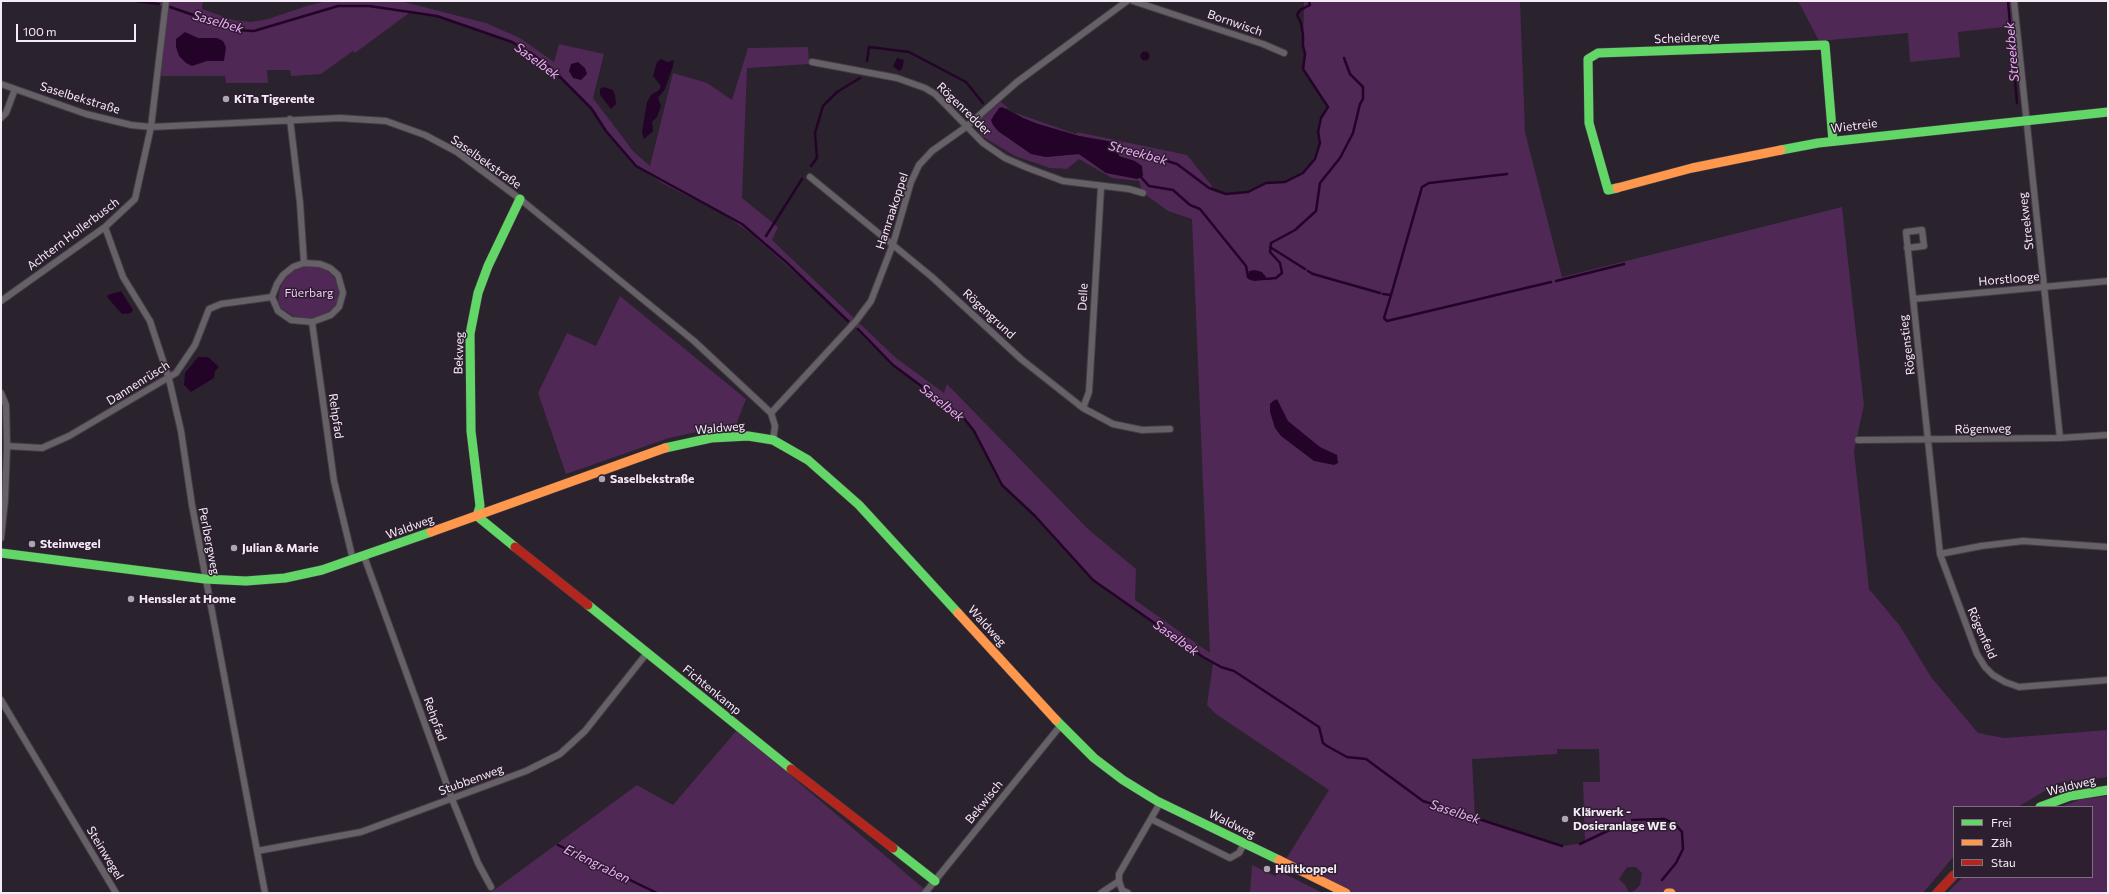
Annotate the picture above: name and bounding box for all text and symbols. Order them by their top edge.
water label: Saselbek [191,7,245,37]
street label: Bornwisch [1206,7,1264,39]
scale bar [18,16,138,42]
water label: Streekbek [2002,21,2022,83]
text: 100 m [23,24,57,38]
street label: Scheidereye [1654,30,1720,46]
water label: Saselbek [511,39,563,83]
street label: Saselbekstraße [38,79,122,117]
street label: Rögenredder [934,79,994,139]
place label: KiTa Tigerente [234,92,315,106]
marker: KiTa Tigerente [221,94,231,104]
street label: Wietreie [1830,116,1878,136]
street label: Saselbekstraße [448,132,524,192]
water label: Streekbek [1107,138,1169,168]
street label: Hamraakoppel [873,171,911,251]
street label: Streekweg [2015,191,2037,251]
street label: Achtern Hollerbusch [24,195,122,273]
street label: Horstlooge [1978,269,2040,289]
street label: Delle [1075,283,1091,311]
park label: Füerbarg [284,286,334,300]
street label: Rögengrund [960,286,1018,342]
street label: Rögenstieg [1896,314,1918,376]
street label: Bekweg [451,331,467,375]
street label: Dannenrüsch [104,358,172,408]
water label: Saselbek [917,381,967,425]
street label: Rehpfad [326,392,346,440]
street label: Waldweg [694,419,746,437]
street label: Rögenweg [1955,421,2011,437]
place label: Saselbekstraße [610,472,694,486]
marker: Saselbekstraße [597,474,607,484]
street label: Perlbergweg [195,506,223,576]
street label: Waldweg [384,512,436,542]
place label: Steinwegel [40,537,101,551]
marker: Steinwegel [27,539,37,549]
place label: Julian & Marie [242,541,319,555]
marker: Julian & Marie [229,543,239,553]
place label: Henssler at Home [139,592,236,606]
marker: Henssler at Home [126,594,136,604]
street label: Waldweg [965,603,1009,649]
street label: Rögenfeld [1964,605,2000,661]
water label: Saselbek [1150,617,1202,659]
street label: Fichtenkamp [680,662,744,718]
street label: Rehpfad [420,695,450,743]
street label: Stubbenweg [437,762,505,798]
street label: Waldweg [2045,773,2097,799]
street label: Bekwisch [962,777,1006,827]
water label: Saselbek [1428,797,1482,827]
place label: Klärwerk - Dosieranlage WE 6 [1573,805,1676,833]
legend [1953,806,2093,878]
street label: Waldweg [1206,807,1258,841]
marker: Klärwerk - Dosieranlage WE 6 [1560,814,1570,824]
text: Frei [1991,815,2012,829]
street label: Steinwegel [84,824,126,882]
text: Zäh [1991,835,2012,849]
water label: Erlengraben [561,841,633,887]
text: Stau [1991,855,2016,869]
place label: Hültkoppel [1275,862,1337,876]
marker: Hültkoppel [1262,864,1272,874]

